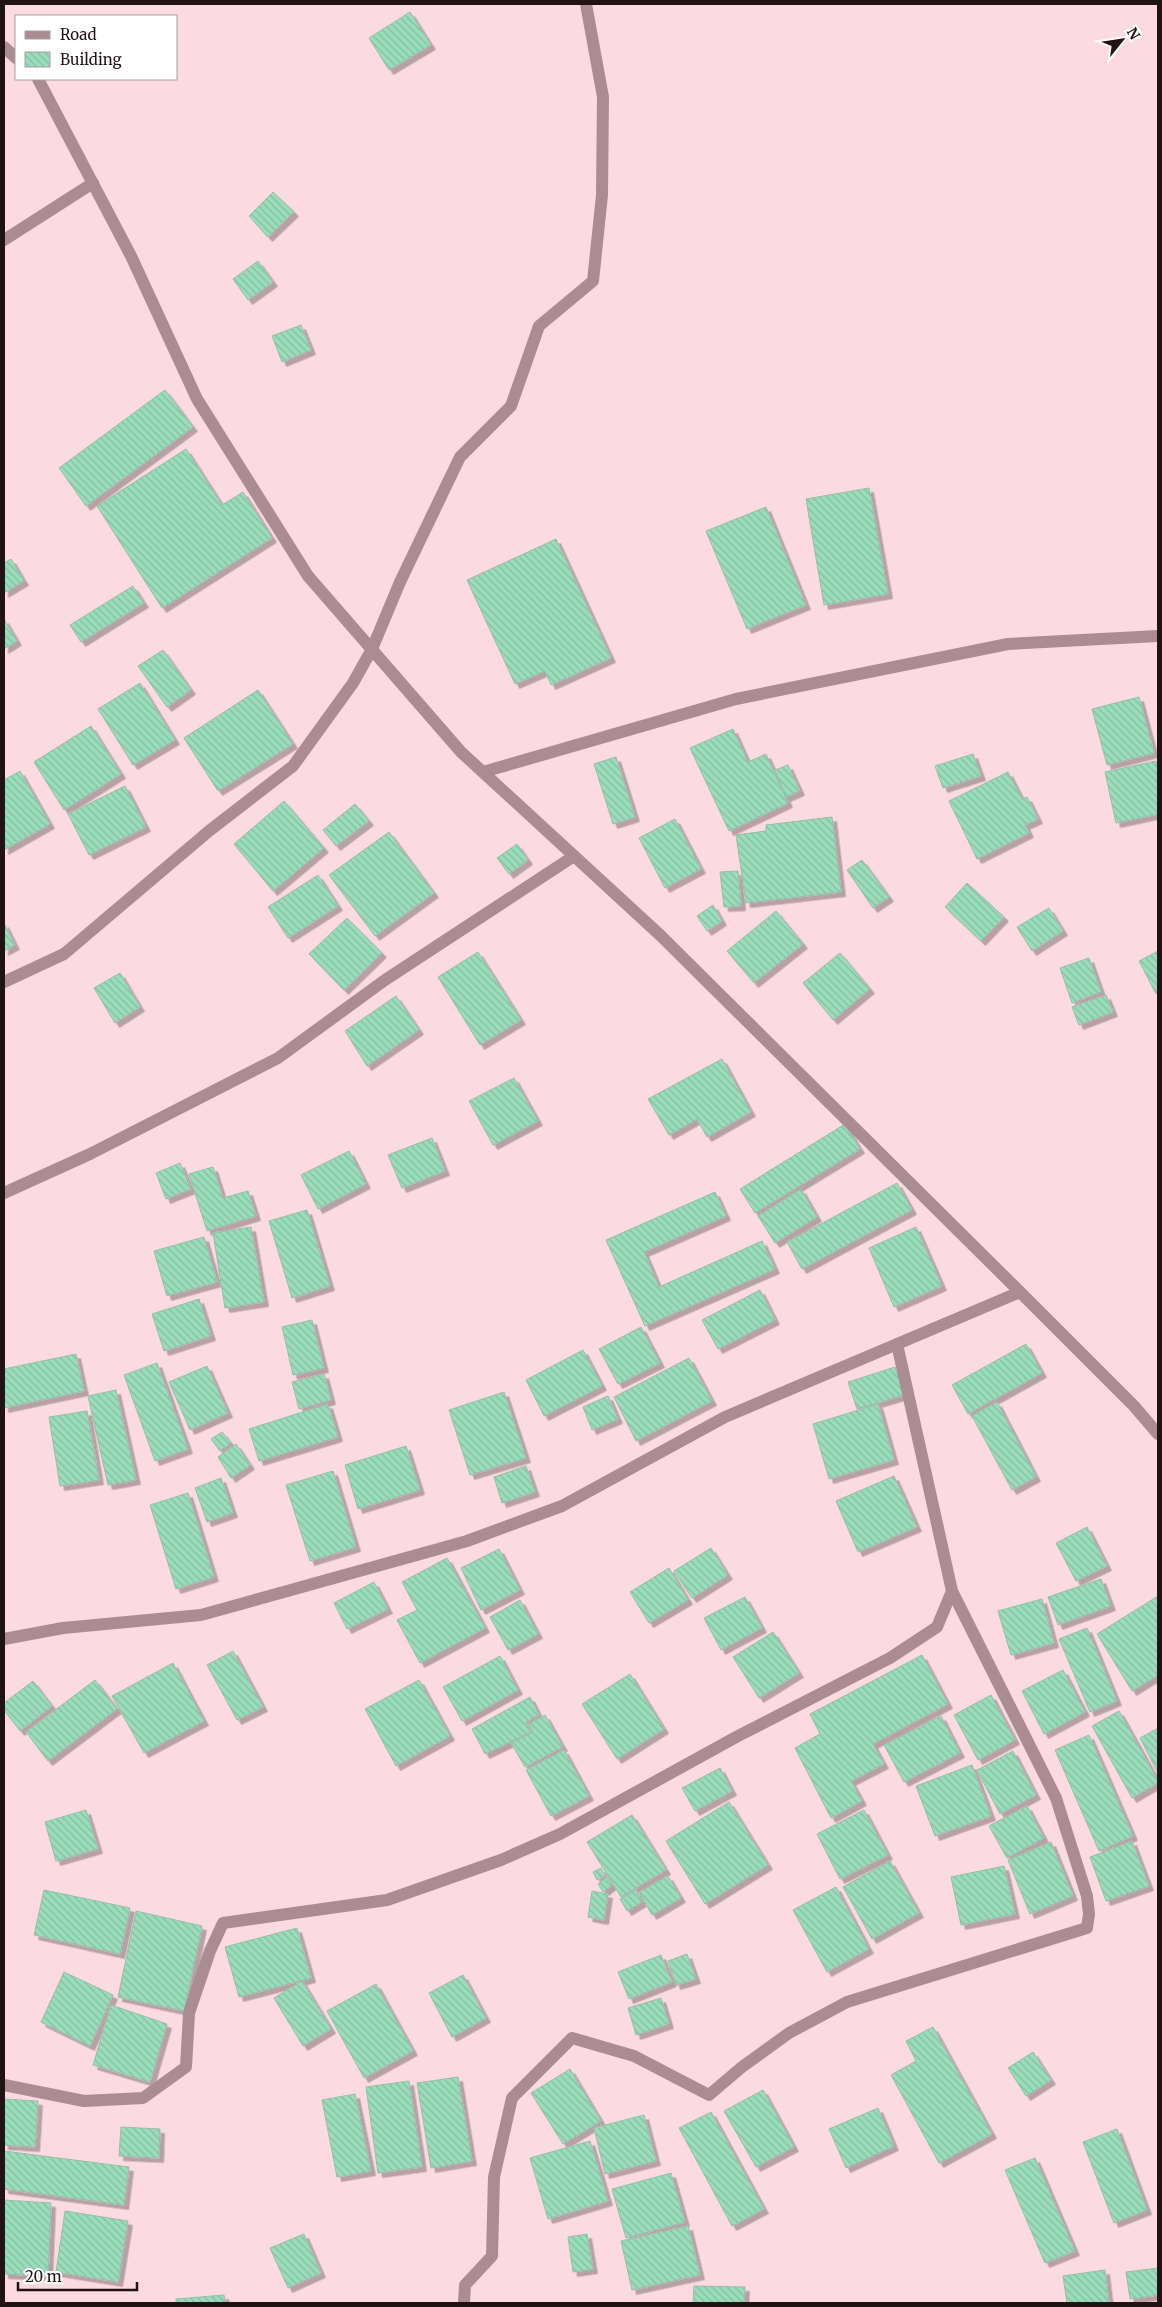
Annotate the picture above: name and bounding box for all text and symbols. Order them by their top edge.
legend [15,15,178,80]
north arrow [1097,15,1147,65]
text: N [1123,24,1144,43]
text: Road [60,25,96,44]
text: Building [60,50,122,69]
scale bar [18,2260,136,2292]
text: 20 m [25,2267,62,2286]

